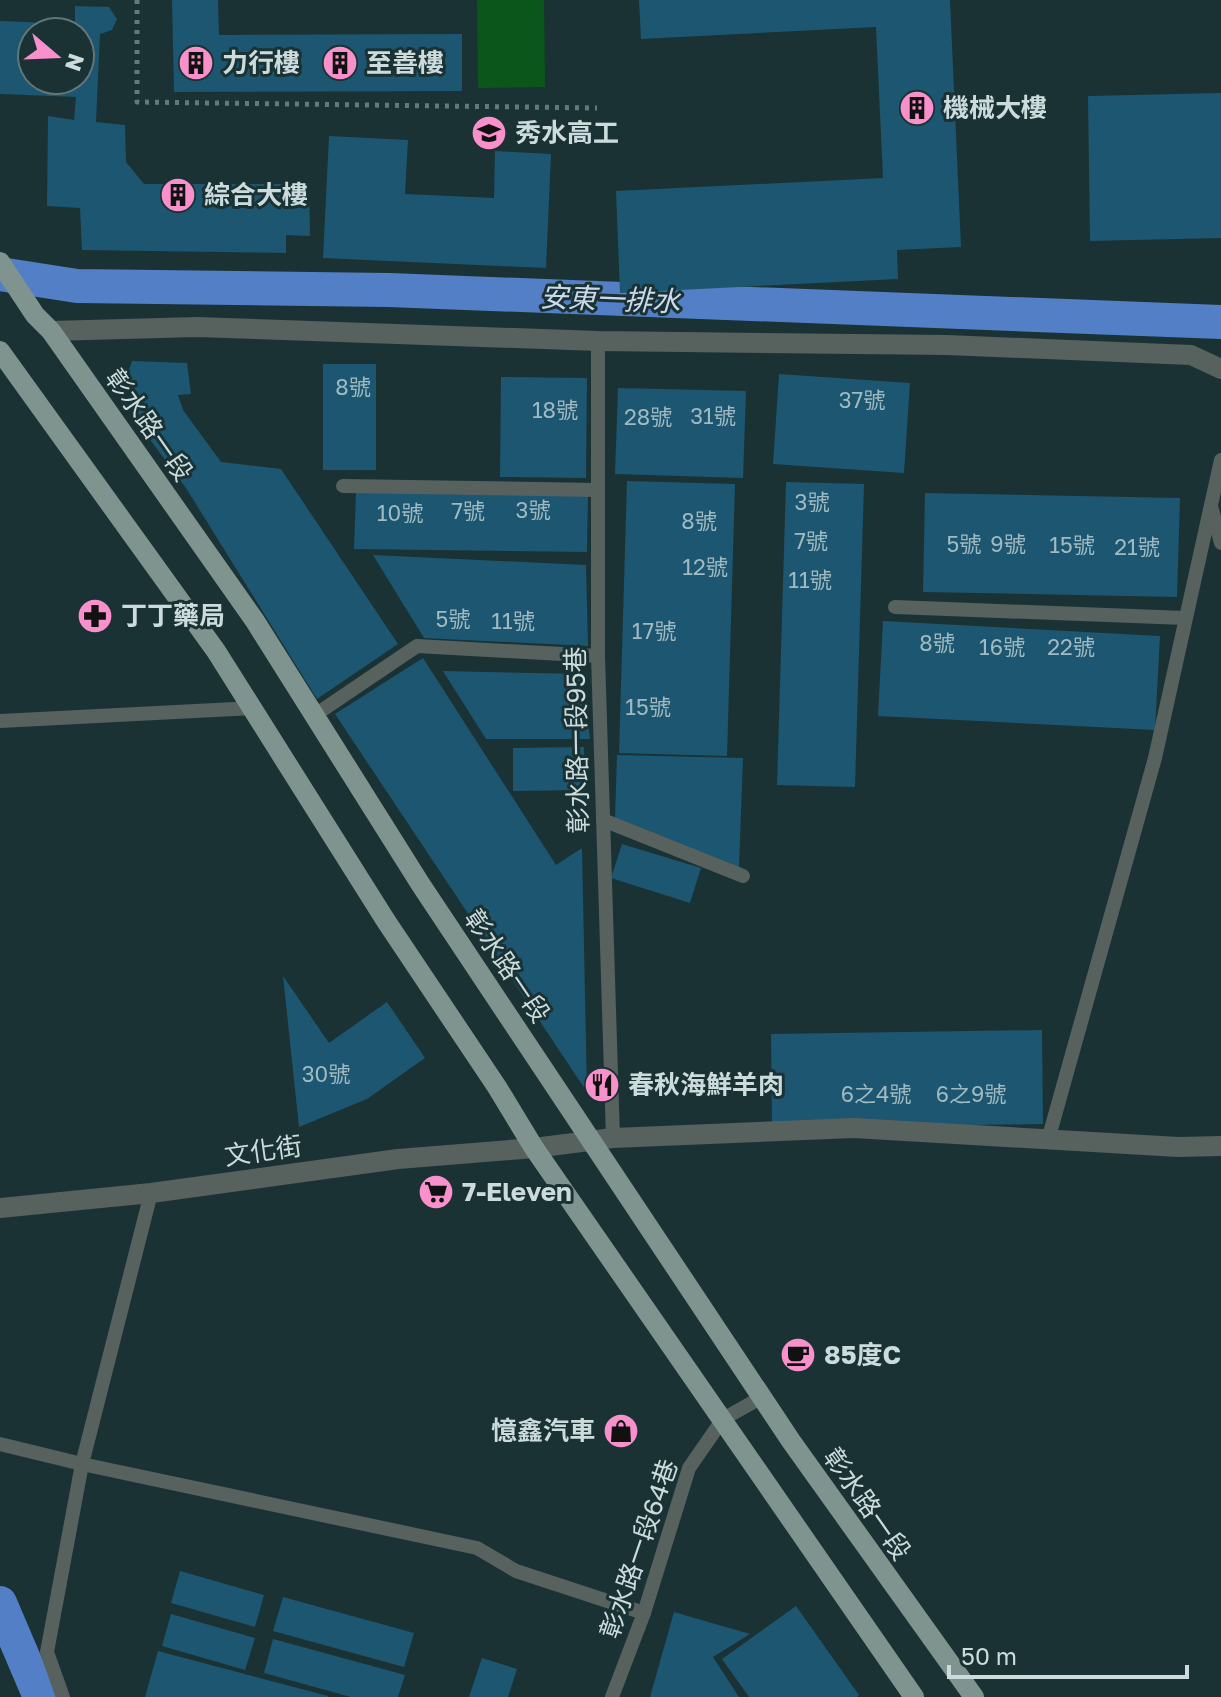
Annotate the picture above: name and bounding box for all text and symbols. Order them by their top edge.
north arrow [16,16,96,96]
building icon: 力行樓 [177,44,215,82]
building icon: 至善樓 [321,44,359,82]
place label: 力行樓 [222,47,300,78]
place label: 至善樓 [366,47,444,78]
text: N [60,50,91,75]
building icon: 機械大樓 [898,89,936,127]
place label: 機械大樓 [943,92,1047,123]
school or university icon: 秀水高工 [470,114,508,152]
place label: 秀水高工 [515,117,619,148]
building icon: 綜合大樓 [159,176,197,214]
place label: 綜合大樓 [204,179,308,210]
water label: 安東一排水 [539,280,683,318]
street label: 彰水路一段 [99,363,199,487]
house number: 8號 [335,373,371,400]
house number: 37號 [839,386,885,413]
house number: 18號 [532,396,578,423]
house number: 31號 [690,402,736,429]
house number: 28號 [624,403,672,430]
house number: 3號 [795,488,829,515]
house number: 3號 [516,496,550,523]
house number: 7號 [451,497,485,524]
house number: 10號 [377,499,423,526]
house number: 8號 [681,507,717,534]
house number: 7號 [794,527,828,554]
house number: 5號 [947,530,981,557]
house number: 9號 [990,530,1026,557]
house number: 15號 [1049,531,1095,558]
house number: 21號 [1114,533,1160,560]
house number: 12號 [682,553,728,580]
house number: 11號 [788,566,832,593]
pharmacy icon: 丁丁藥局 [76,597,114,635]
place label: 丁丁藥局 [121,600,225,631]
house number: 5號 [436,605,470,632]
house number: 11號 [491,607,535,634]
house number: 17號 [632,617,676,644]
house number: 8號 [919,629,955,656]
house number: 16號 [979,633,1025,660]
house number: 22號 [1047,633,1095,660]
street label: 彰水路一段95巷 [559,646,594,834]
house number: 15號 [625,693,671,720]
street label: 彰水路一段 [458,903,557,1028]
house number: 30號 [302,1060,350,1087]
restaurant icon: 春秋海鮮羊肉 [583,1066,621,1104]
place label: 春秋海鮮羊肉 [628,1069,784,1100]
house number: 6之4號 [841,1080,911,1107]
house number: 6之9號 [936,1080,1006,1107]
street label: 文化街 [222,1130,304,1171]
supermarket icon: 7-Eleven [417,1173,455,1211]
place label: 7-Eleven [462,1176,572,1207]
cafe icon: 85度C [779,1336,817,1374]
place label: 85度C [824,1339,901,1370]
shop icon: 憶鑫汽車 [602,1412,640,1450]
place label: 憶鑫汽車 [491,1415,595,1446]
street label: 彰水路一段 [817,1442,917,1566]
street label: 彰水路一段64巷 [593,1455,684,1643]
scale bar [949,1629,1187,1679]
text: 50 m [961,1641,1017,1670]

